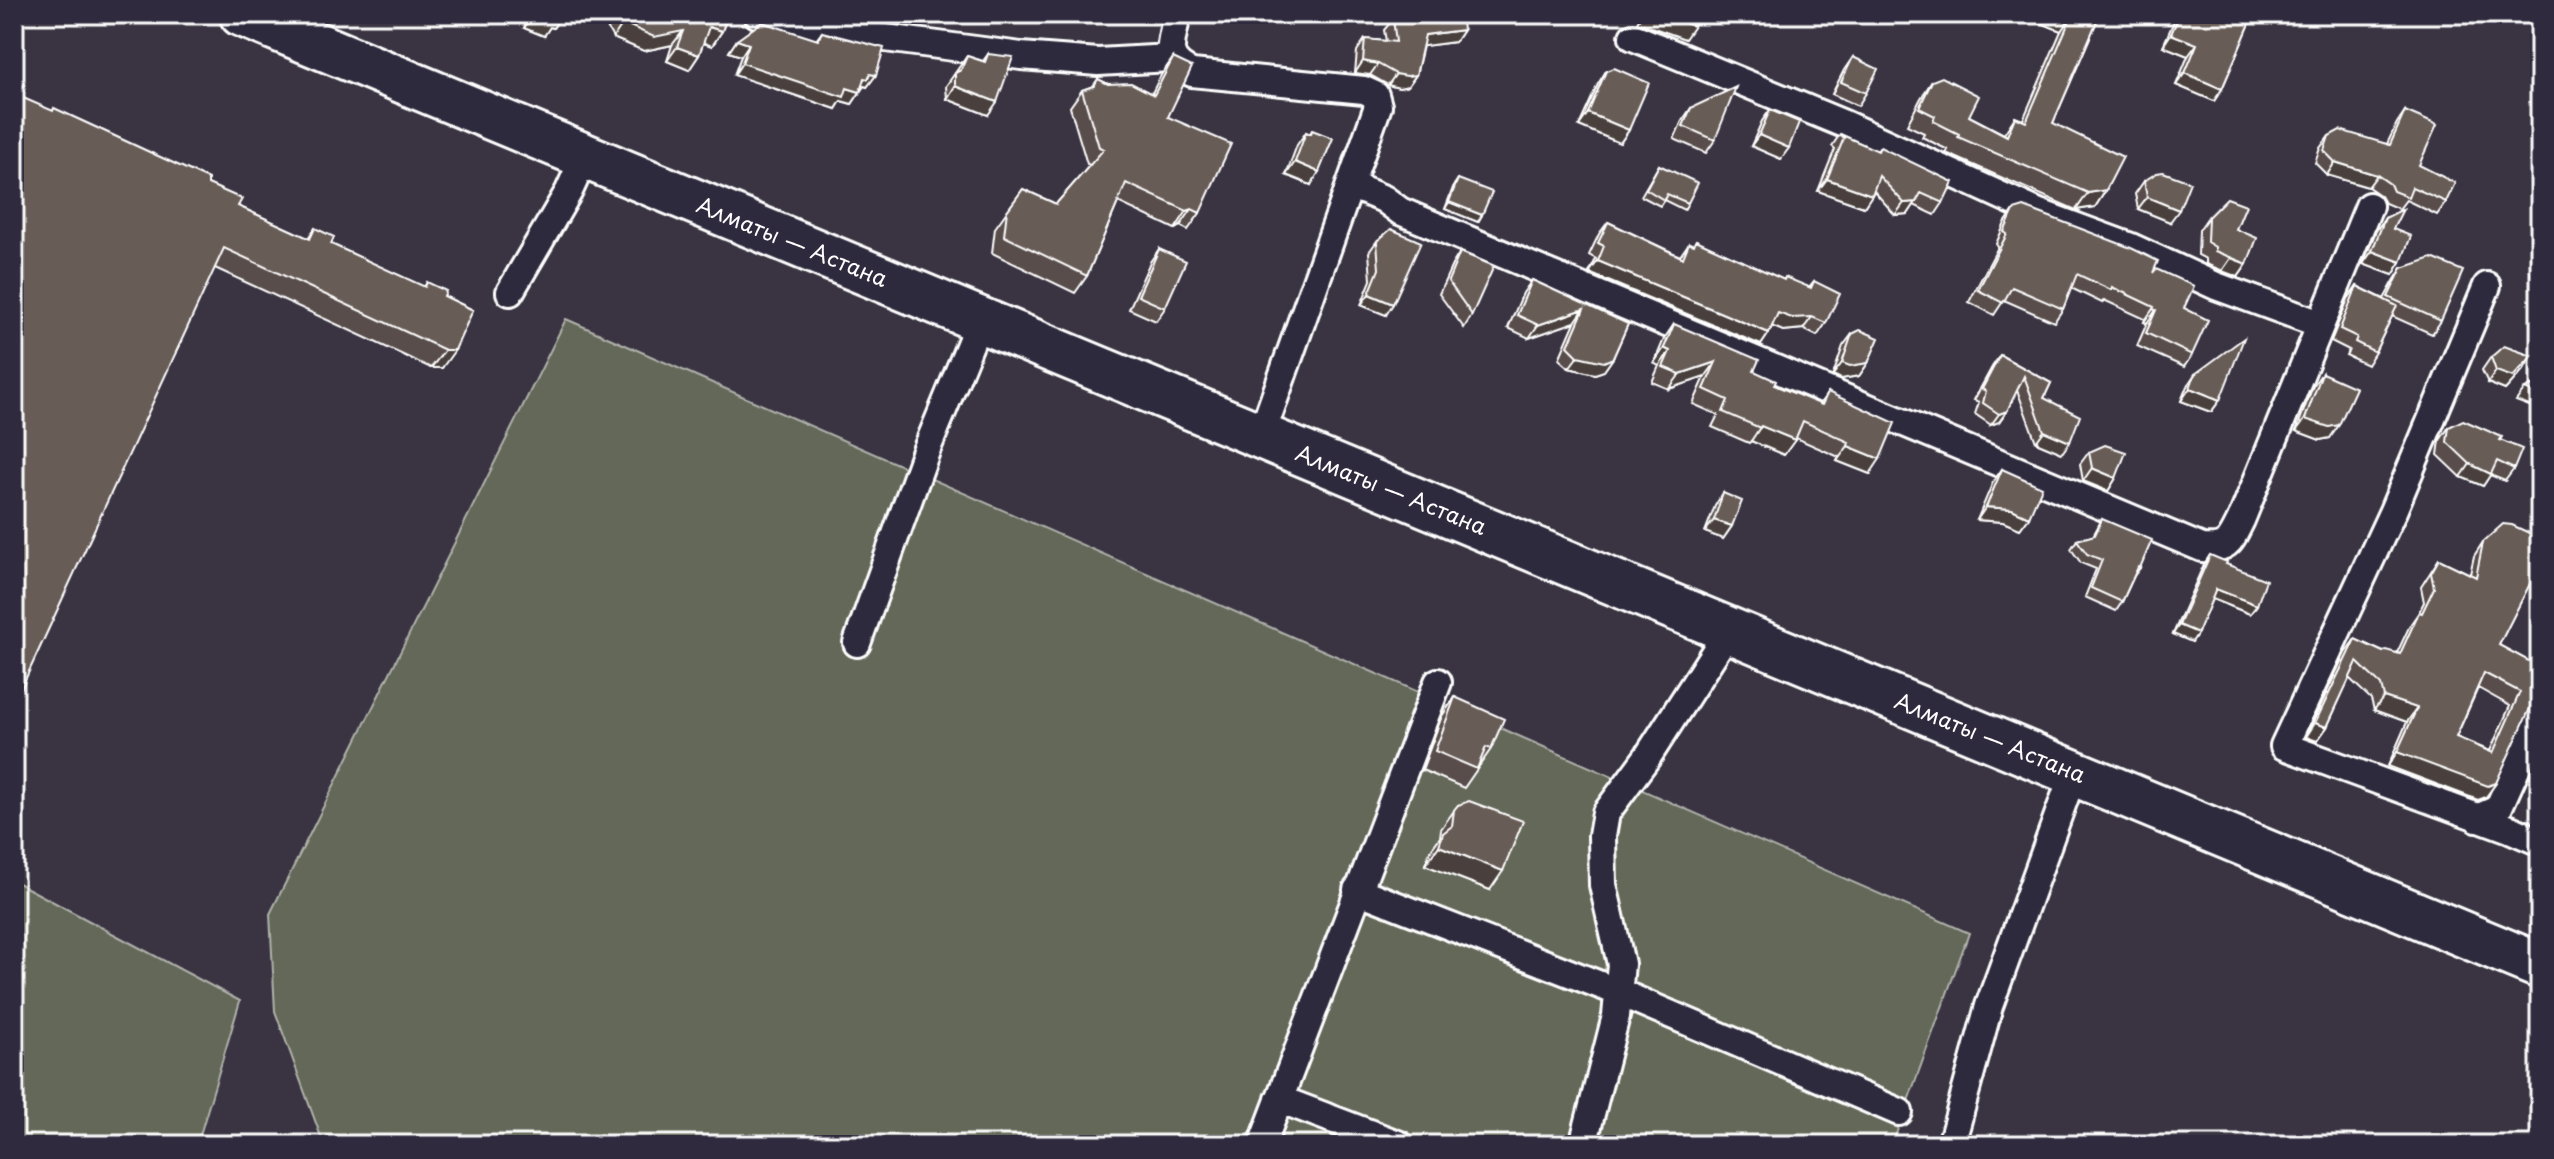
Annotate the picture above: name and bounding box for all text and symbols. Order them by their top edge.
street label: Алматы — Астана [692,187,893,294]
street label: Алматы — Астана [1291,435,1492,542]
street label: Алматы — Астана [1890,683,2091,790]

